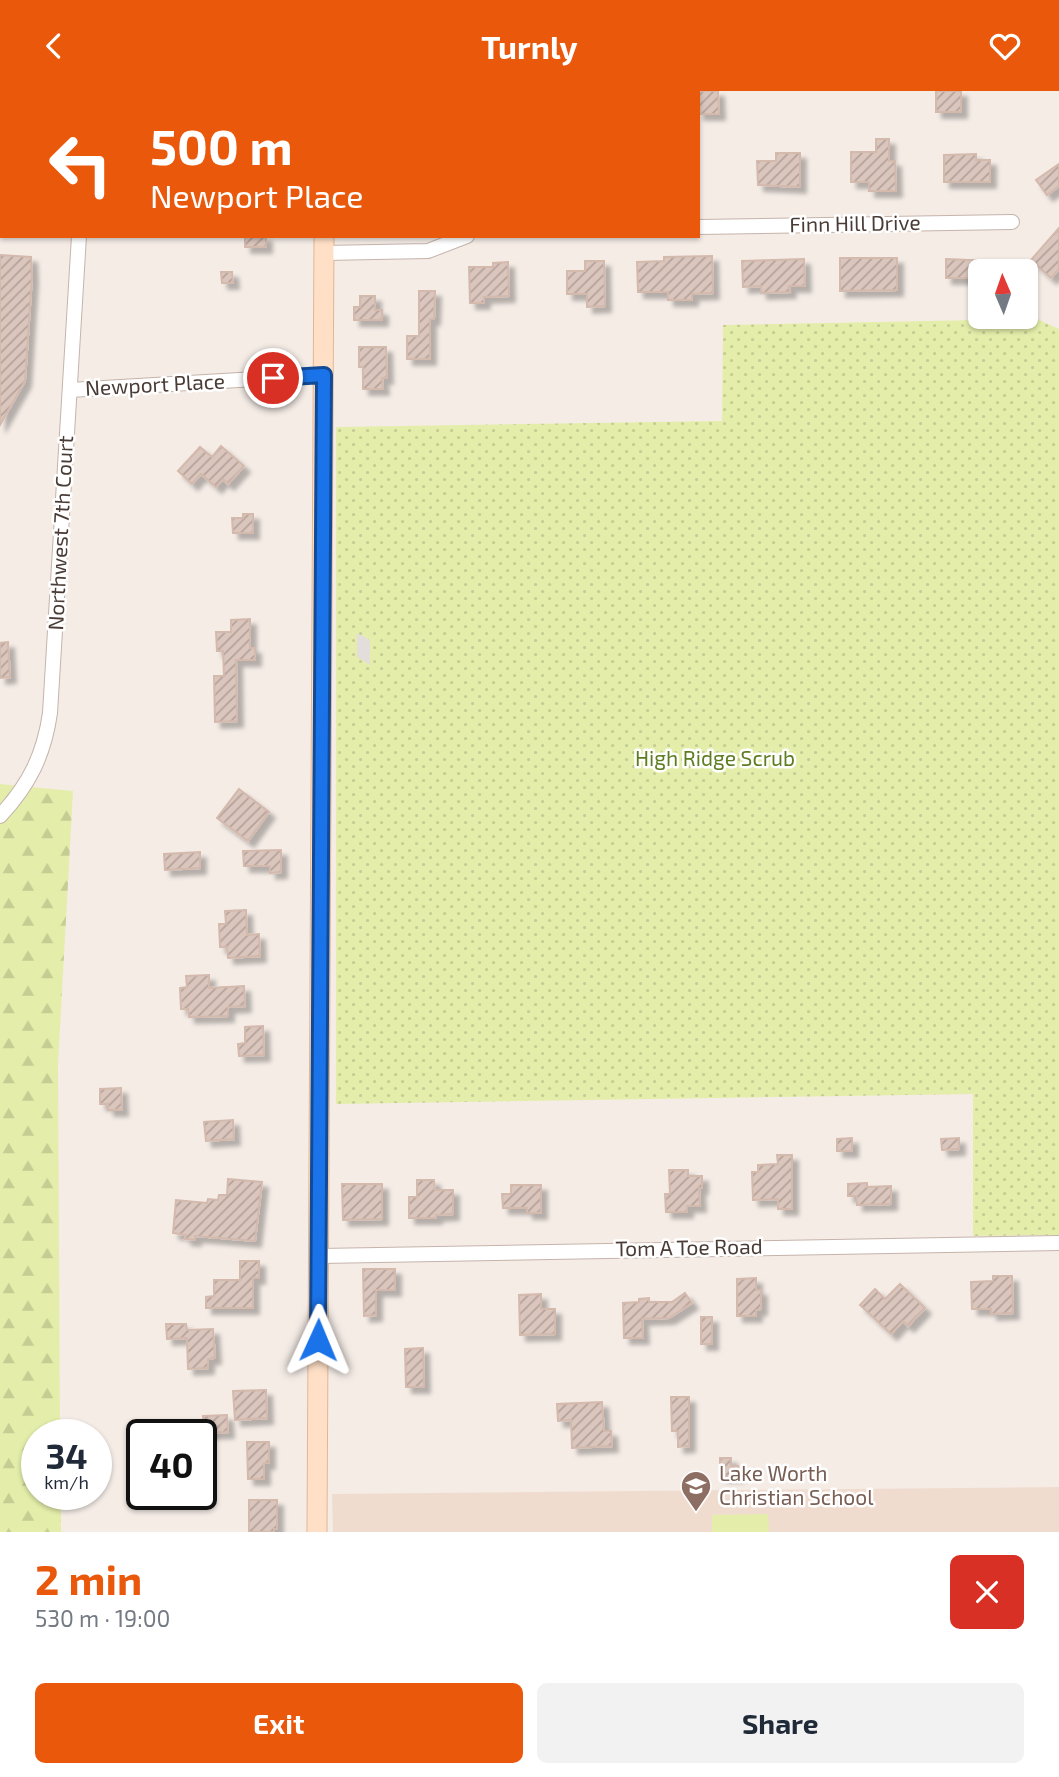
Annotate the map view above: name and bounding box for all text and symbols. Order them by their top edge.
icon: back [35,27,73,65]
text: Turnly [481,27,578,65]
icon: heart [986,27,1024,65]
text: 500 m [150,116,293,175]
icon: left [35,119,126,210]
text: Newport Place [150,176,364,214]
street label: Finn Hill Drive [789,209,921,236]
north arrow [968,259,1038,329]
map controls [968,259,1038,329]
pin [243,348,303,408]
icon: arrive [254,359,292,397]
street label: Newport Place [84,367,226,400]
street label: Northwest 7th Court [42,435,77,631]
park label: High Ridge Scrub [635,745,795,770]
street label: Tom A Toe Road [615,1233,763,1260]
position arrow [281,1303,355,1377]
speed limit sign: 40 [126,1419,217,1510]
text: 34 [45,1434,88,1476]
place label: Lake Worth Christian School [719,1460,874,1509]
school or university icon: Lake Worth Christian School [679,1469,713,1513]
text: km/h [44,1471,89,1493]
text: 2 min [35,1553,142,1603]
button: close [950,1555,1024,1629]
text: 530 m · 19:00 [35,1604,170,1632]
button: Exit [35,1683,523,1763]
button: Share [537,1683,1024,1763]

